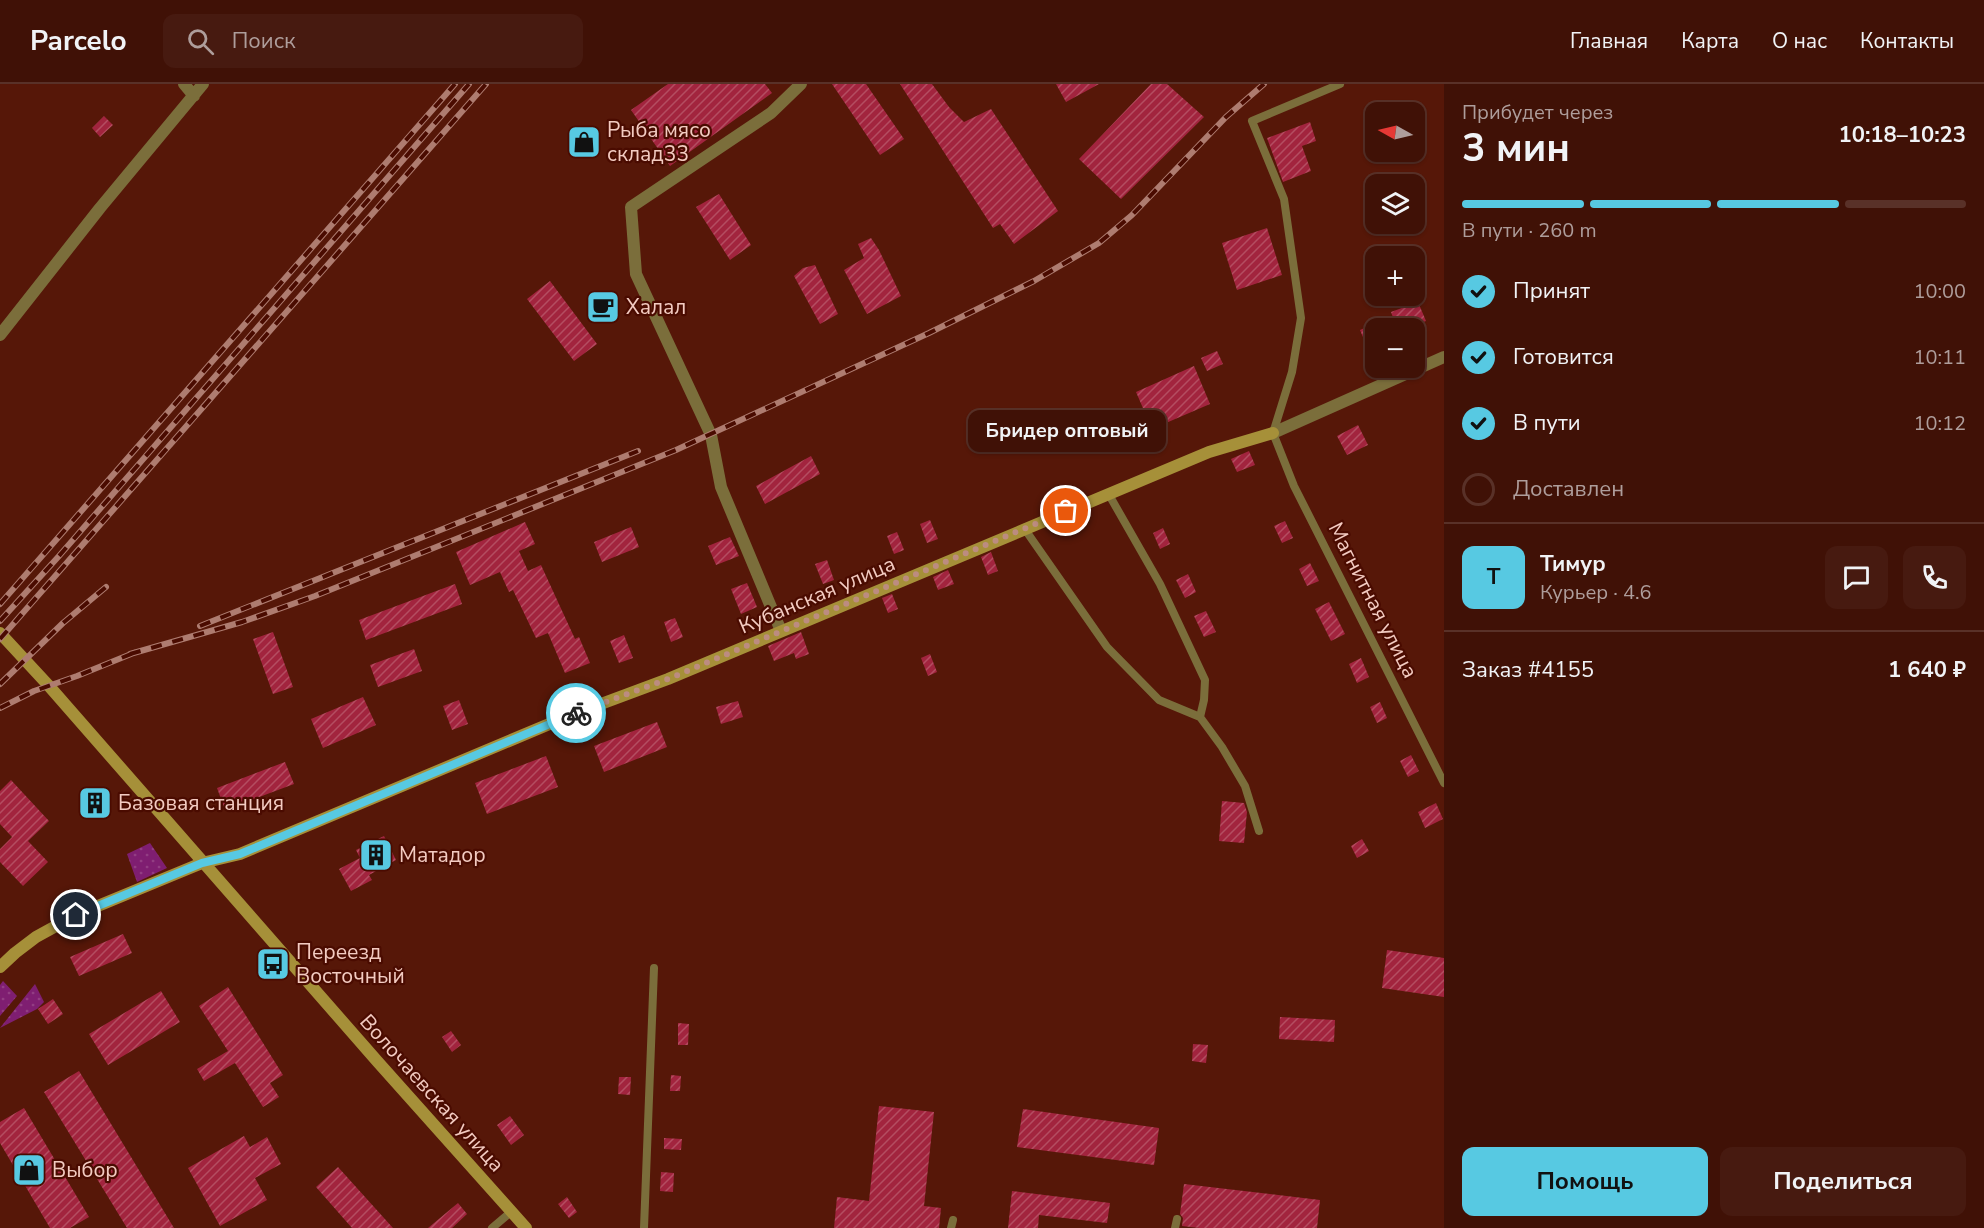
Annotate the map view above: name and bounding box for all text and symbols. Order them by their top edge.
search box [163,14,583,68]
text: Parcelo [30,22,127,60]
icon: search [184,25,217,58]
text: Поиск [232,26,296,56]
text: Главная [1570,27,1648,55]
text: Карта [1681,27,1739,55]
text: О нас [1772,27,1827,55]
text: Контакты [1860,27,1954,55]
text: Прибудет через [1462,99,1613,126]
north arrow [1365,102,1425,162]
map controls [1365,102,1425,378]
place label: Рыба мясо склад33 [607,116,711,168]
text: 10:18–10:23 [1838,120,1966,150]
text: 3 мин [1462,122,1570,175]
shop icon: Рыба мясо склад33 [566,124,602,160]
button: layers [1365,174,1425,234]
text: В пути · 260 m [1462,217,1597,244]
button: + [1365,246,1425,306]
icon: check [1462,275,1495,308]
text: Принят [1513,276,1590,306]
text: 10:00 [1913,278,1966,305]
cafe icon: Халал [585,289,621,325]
place label: Халал [626,293,686,321]
button: − [1365,318,1425,378]
icon: check [1462,341,1495,374]
text: Готовится [1513,342,1614,372]
text: 10:11 [1913,344,1966,371]
icon: check [1462,407,1495,440]
text: В пути [1513,408,1581,438]
callout: Бридер оптовый [967,409,1165,451]
text: 10:12 [1913,410,1966,437]
text: Бридер оптовый [986,417,1149,444]
text: Доставлен [1513,474,1624,504]
pin [1040,485,1091,536]
icon: bag [1049,494,1082,527]
street label: Магнитная улица [1322,517,1424,683]
button: chat [1825,546,1888,609]
button: phone [1903,546,1966,609]
street label: Кубанская улица [735,549,899,641]
text: Тимур [1540,549,1606,579]
text: Т [1487,562,1500,592]
text: Курьер · 4.6 [1540,579,1652,606]
text: Заказ #4155 [1462,655,1594,685]
text: 1 640 ₽ [1888,655,1966,685]
courier [546,683,606,743]
icon: bike [560,697,593,730]
building icon: Базовая станция [77,785,113,821]
place label: Базовая станция [118,789,284,817]
building icon: Матадор [358,837,394,873]
place label: Матадор [399,841,486,869]
pin [50,889,101,940]
icon: home [59,898,92,931]
place label: Переезд Восточный [296,938,405,990]
bus stop icon: Переезд Восточный [255,946,291,982]
street label: Волочаевская улица [354,1008,510,1178]
button: Помощь [1462,1147,1708,1216]
button: Поделиться [1720,1147,1966,1216]
shop icon: Выбор [11,1152,47,1188]
place label: Выбор [52,1156,118,1184]

